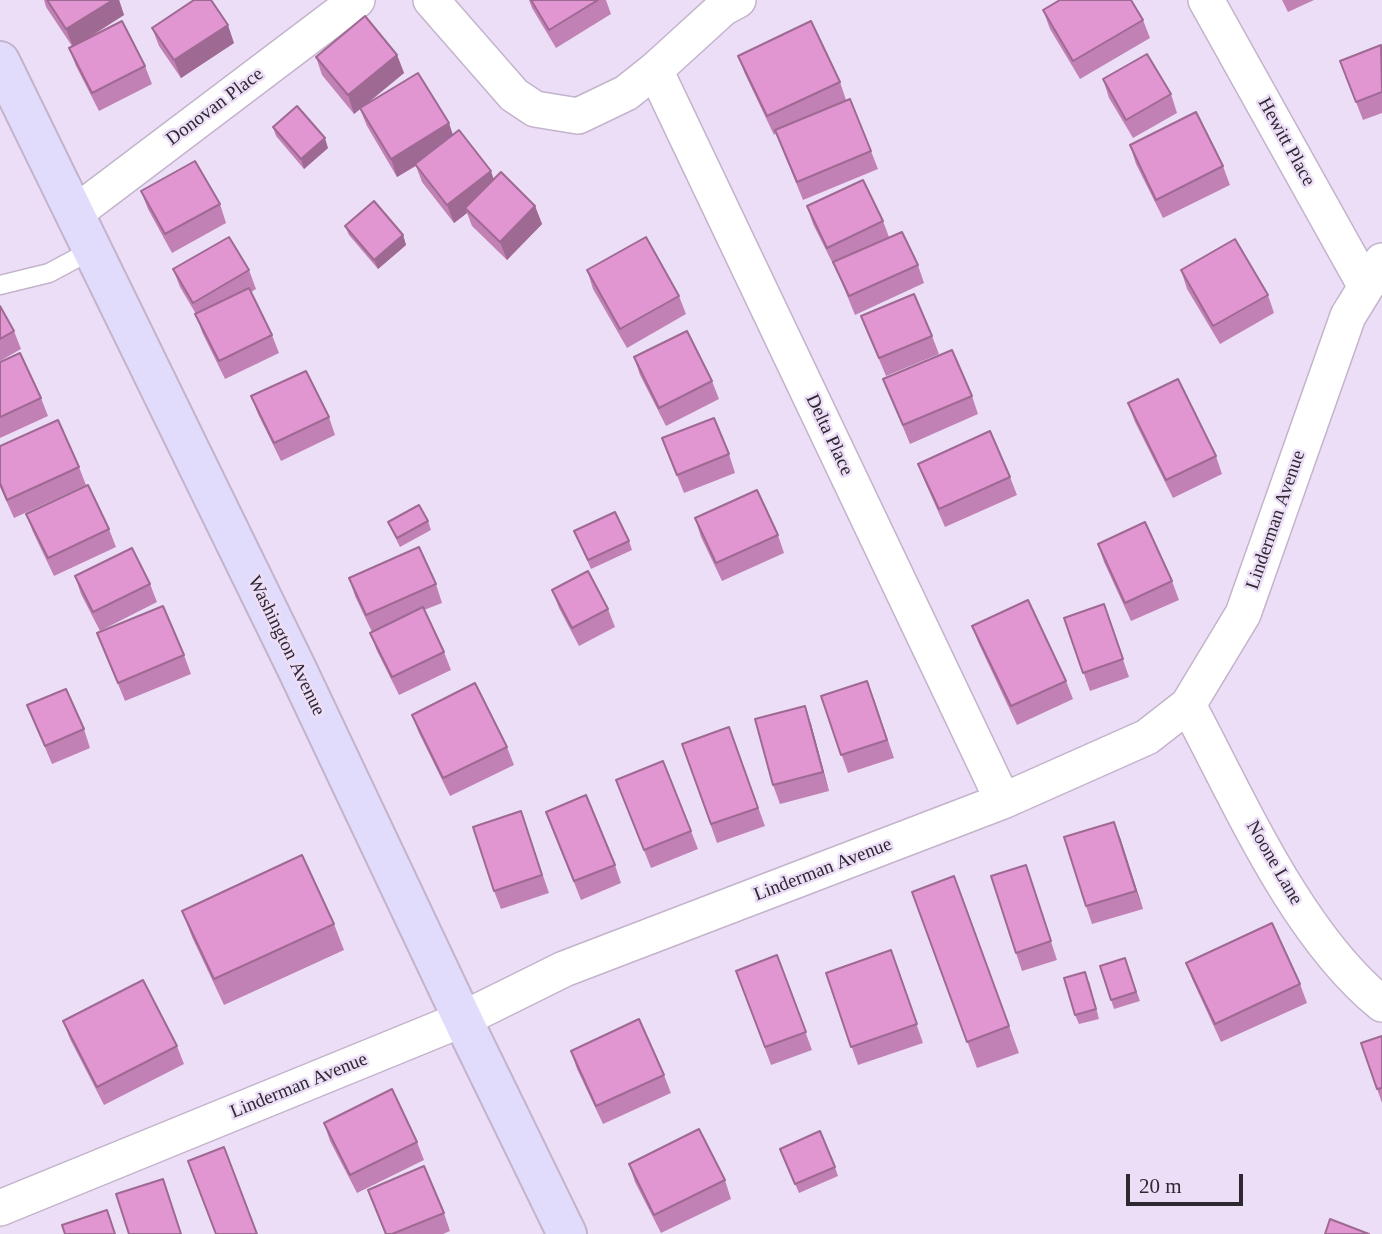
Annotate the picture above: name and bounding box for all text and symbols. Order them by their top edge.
street label: Donovan Place [162,63,268,151]
street label: Hewitt Place [1252,94,1320,190]
street label: Delta Place [800,391,858,479]
street label: Linderman Avenue [1241,447,1311,593]
street label: Washington Avenue [242,572,330,720]
street label: Noone Lane [1241,817,1307,909]
street label: Linderman Avenue [751,833,895,907]
street label: Linderman Avenue [227,1048,371,1124]
scale bar [1130,1160,1247,1204]
text: 20 m [1139,1174,1182,1198]

